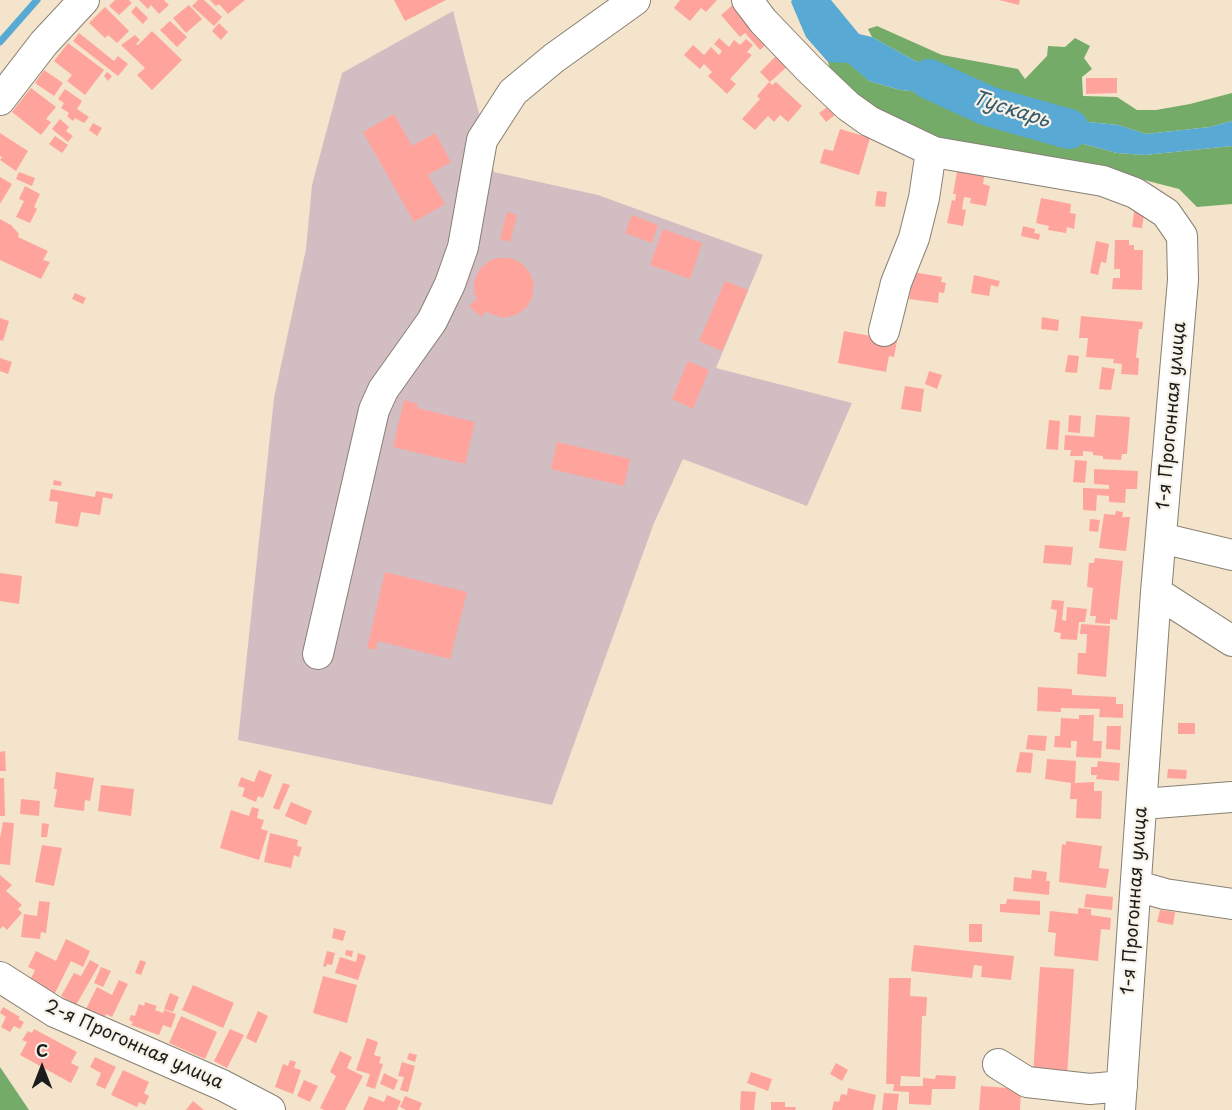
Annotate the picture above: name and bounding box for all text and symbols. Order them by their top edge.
water label: Тускарь [970,86,1052,134]
street label: 1-я Прогонная улица [1153,321,1191,511]
street label: 1-я Прогонная улица [1118,806,1152,996]
street label: 2-я Прогонная улица [41,996,227,1094]
north arrow [12,1038,72,1098]
text: С [36,1038,48,1062]

